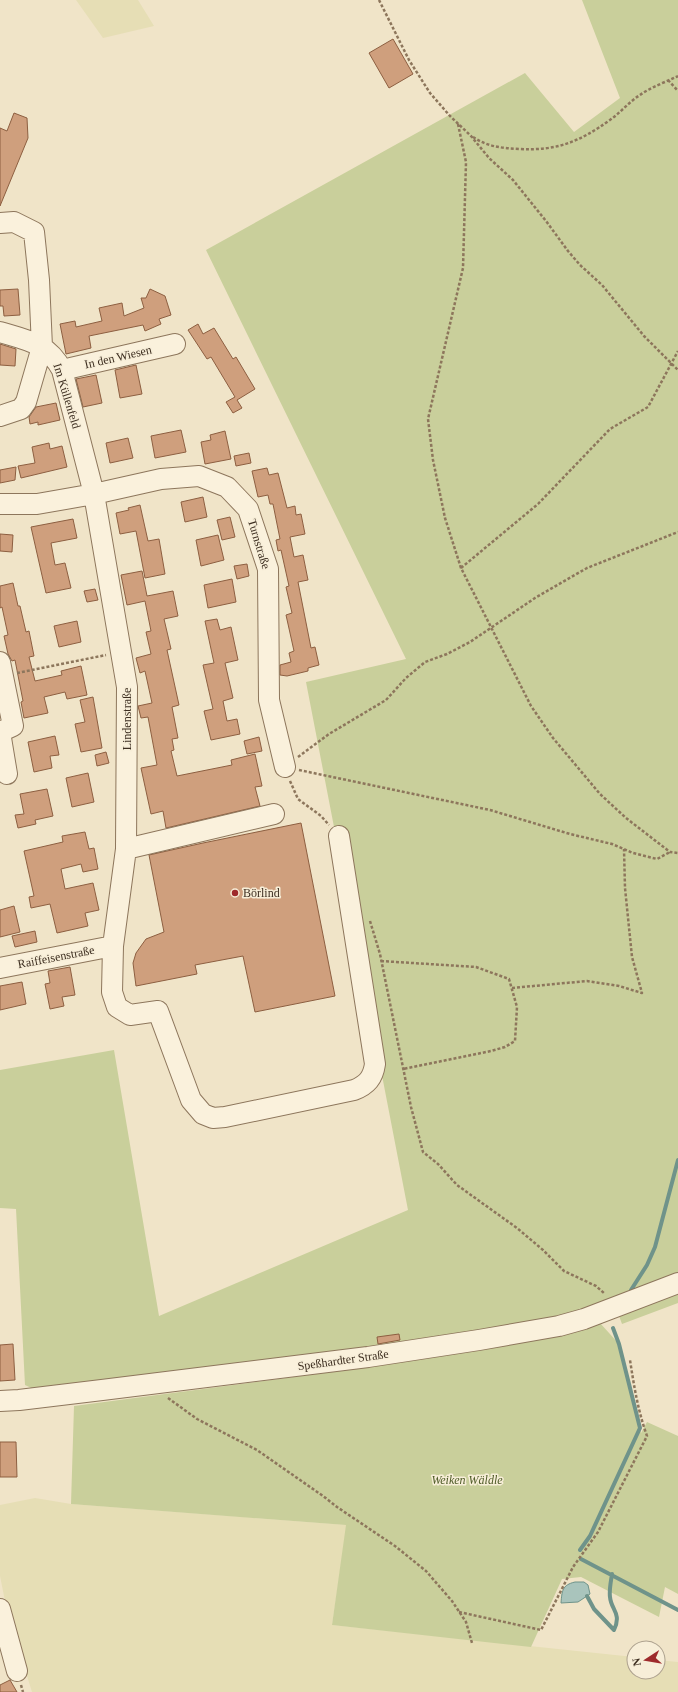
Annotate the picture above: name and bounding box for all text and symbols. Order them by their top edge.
street label: In den Wiesen [83,342,153,372]
street label: Im Küllenfeld [50,362,84,430]
street label: Turnstraße [245,517,273,571]
street label: Lindenstraße [120,688,134,750]
place label: Börlind [243,886,280,900]
marker: Börlind [230,888,240,898]
street label: Raiffeisenstraße [17,943,95,971]
street label: Speßhardter Straße [297,1347,389,1373]
park label: Weiken Wäldle [431,1473,503,1487]
north arrow [626,1640,666,1680]
text: N [630,1657,643,1667]

